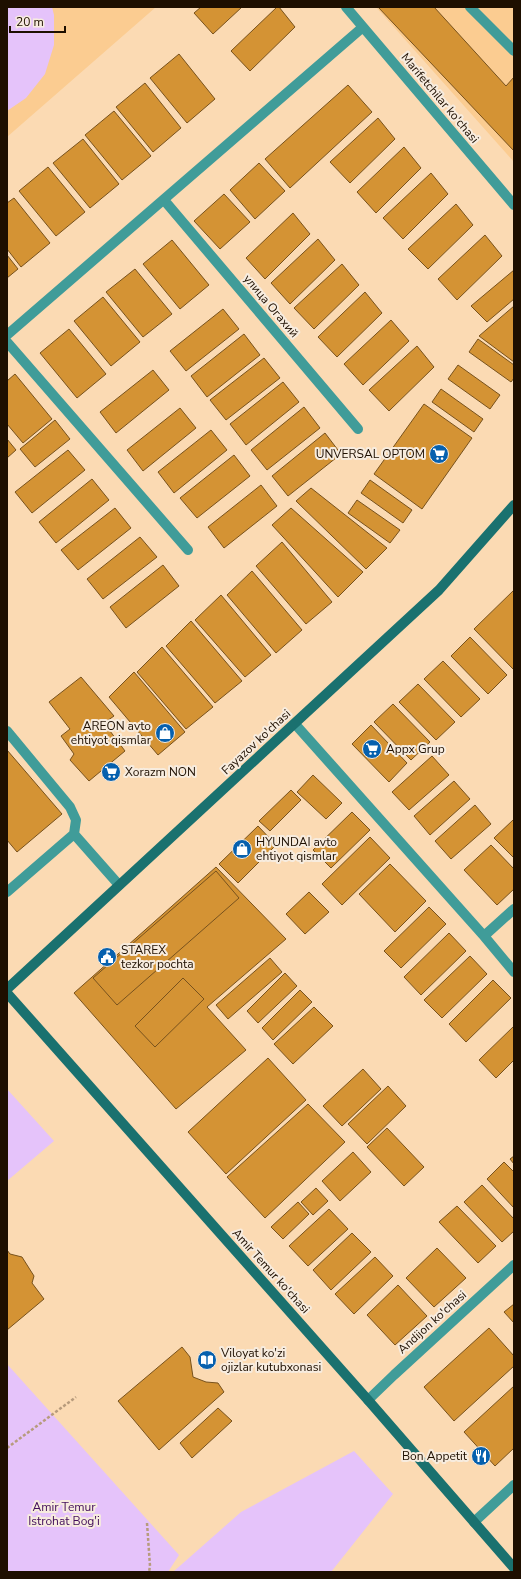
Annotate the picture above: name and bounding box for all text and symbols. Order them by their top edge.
scale bar [10,8,65,34]
text: 20 m [16,14,44,30]
street label: Marifetchilar ko'chasi [398,50,482,146]
street label: улица Огахий [240,271,302,341]
supermarket icon: UNVERSAL OPTOM [428,443,450,465]
place label: UNVERSAL OPTOM [316,446,425,462]
street label: Fayazov ko'chasi [218,706,294,778]
place label: AREON avto ehtiyot qismlar [71,718,152,748]
shop icon: AREON avto ehtiyot qismlar [154,722,176,744]
supermarket icon: Appx Grup [361,738,383,760]
place label: Appx Grup [386,741,445,757]
supermarket icon: Xorazm NON [100,761,122,783]
place label: Xorazm NON [125,764,196,780]
place label: HYUNDAI avto ehtiyot qismlar [256,834,337,864]
shop icon: HYUNDAI avto ehtiyot qismlar [231,838,253,860]
place label: STAREX tezkor pochta [121,942,194,972]
public building icon: STAREX tezkor pochta [96,946,118,968]
street label: Amir Temur ko'chasi [229,1225,313,1317]
street label: Andijon ko'chasi [394,1287,470,1357]
place label: Viloyat ko'zi ojizlar kutubxonasi [220,1345,321,1375]
library icon: Viloyat ko'zi ojizlar kutubxonasi [196,1349,218,1371]
restaurant icon: Bon Appetit [470,1445,492,1467]
place label: Bon Appetit [402,1448,468,1464]
park label: Amir Temur Istrohat Bog'i [28,1499,100,1529]

